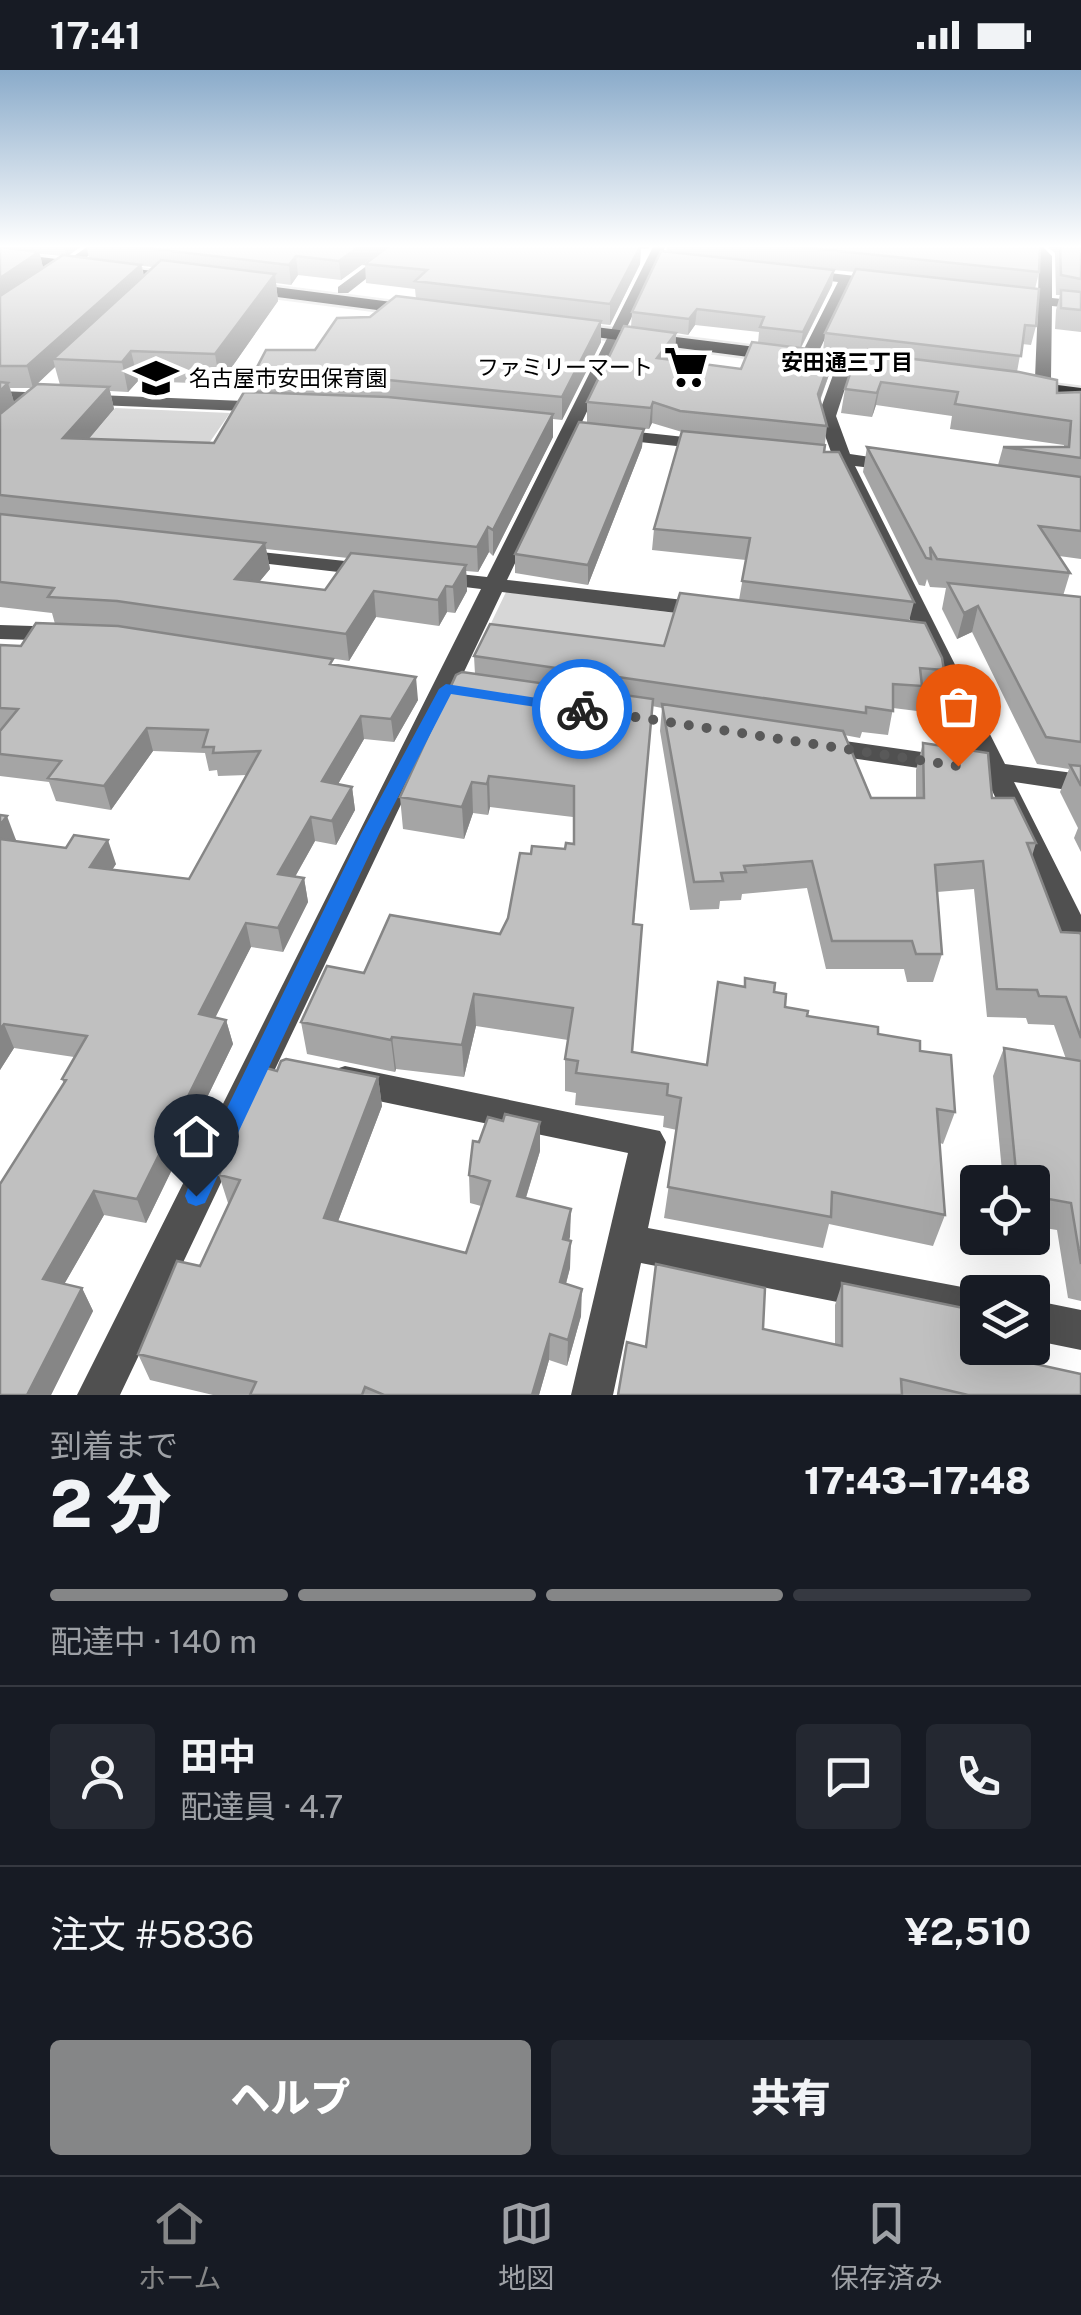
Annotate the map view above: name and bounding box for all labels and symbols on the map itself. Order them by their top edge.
supermarket icon: ファミリーマート [662,343,710,391]
district label: 安田通三丁目 [781,349,913,375]
school or university icon: 名古屋市安田保育園 [132,354,180,402]
place label: ファミリーマート [477,354,653,380]
place label: 名古屋市安田保育園 [189,365,387,391]
courier [532,659,632,759]
pin [916,664,1001,767]
pin [154,1094,239,1197]

